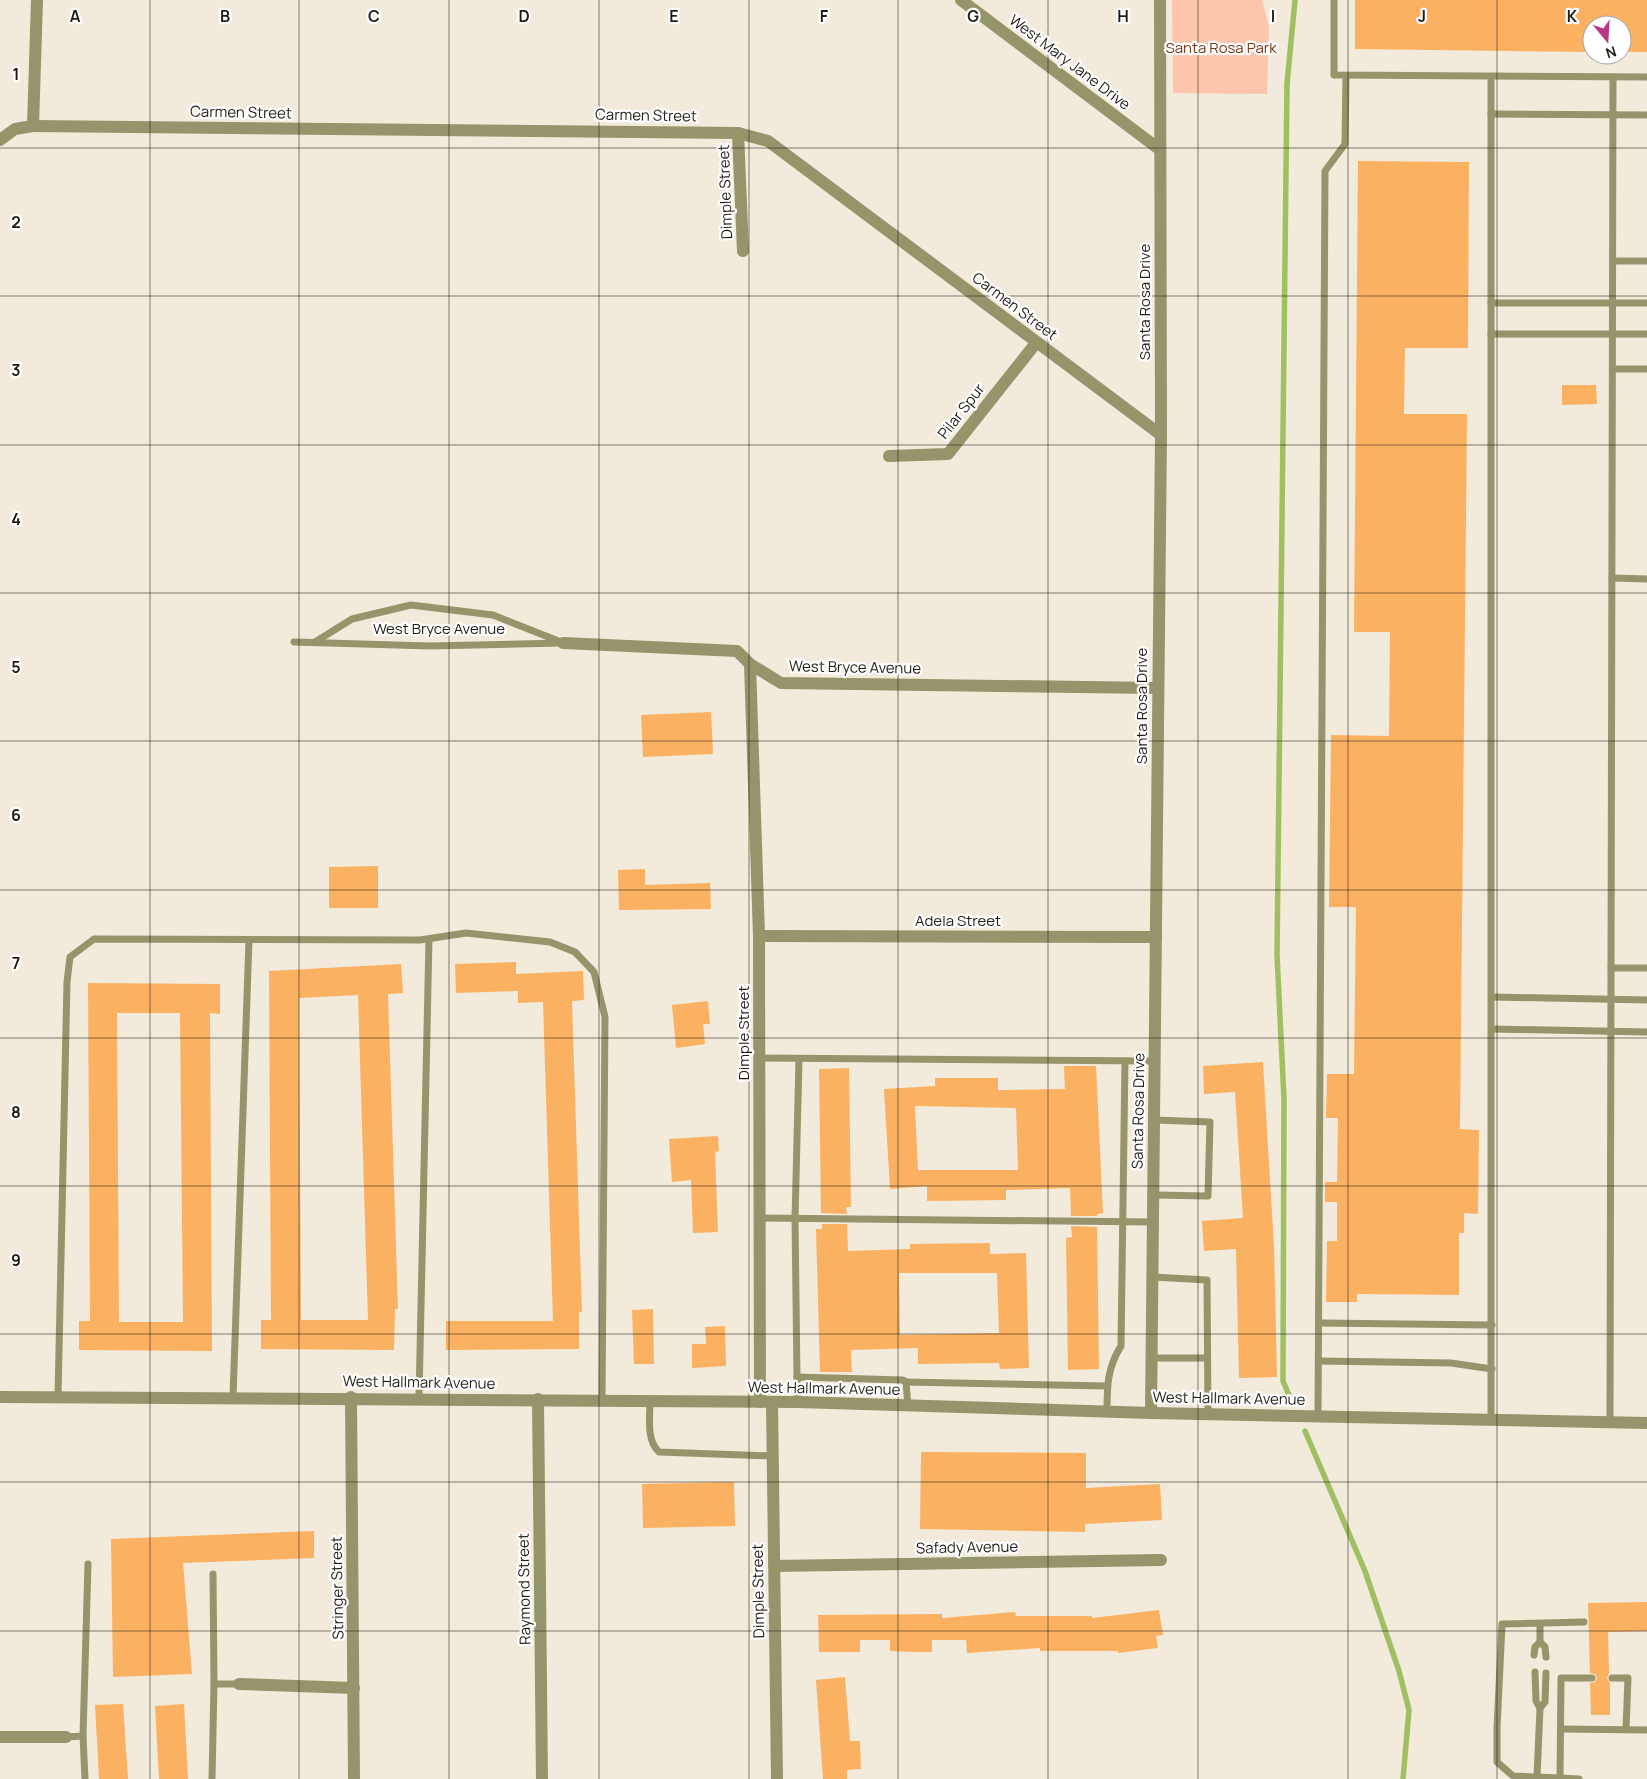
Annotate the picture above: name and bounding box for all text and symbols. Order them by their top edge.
text: A [70,5,81,27]
text: B [220,5,230,27]
text: C [368,5,380,27]
text: D [518,5,530,27]
text: E [669,5,679,27]
text: F [820,5,829,27]
text: G [967,5,979,27]
text: H [1117,5,1129,27]
text: I [1271,5,1275,27]
text: J [1418,5,1426,27]
text: K [1567,5,1578,27]
street label: West Mary Jane Drive [1005,9,1135,115]
north arrow [1582,15,1632,65]
park label: Santa Rosa Park [1165,37,1277,58]
text: N [1603,42,1619,63]
text: 1 [12,63,20,85]
street label: Carmen Street [190,101,292,123]
street label: Carmen Street [595,104,697,126]
street label: Dimple Street [713,144,737,240]
text: 2 [11,211,21,233]
street label: Santa Rosa Drive [1134,244,1155,360]
street label: Carmen Street [968,267,1062,345]
text: 3 [11,359,21,381]
street label: Pilar Spur [933,378,990,443]
text: 4 [11,508,21,530]
street label: West Bryce Avenue [373,618,505,639]
street label: Santa Rosa Drive [1131,648,1152,764]
street label: West Bryce Avenue [789,655,921,679]
text: 5 [11,656,21,678]
text: 6 [11,804,21,826]
street label: Adela Street [915,910,1001,931]
text: 7 [12,952,20,974]
street label: Dimple Street [733,986,754,1080]
street label: Santa Rosa Drive [1126,1052,1150,1169]
text: 8 [11,1101,21,1123]
text: 9 [11,1249,21,1271]
street label: West Hallmark Avenue [343,1370,496,1394]
street label: West Hallmark Avenue [748,1376,901,1400]
street label: West Hallmark Avenue [1153,1386,1306,1410]
street label: Raymond Street [513,1533,535,1645]
street label: Stringer Street [326,1536,348,1640]
street label: Safady Avenue [916,1536,1018,1558]
street label: Dimple Street [747,1544,769,1638]

